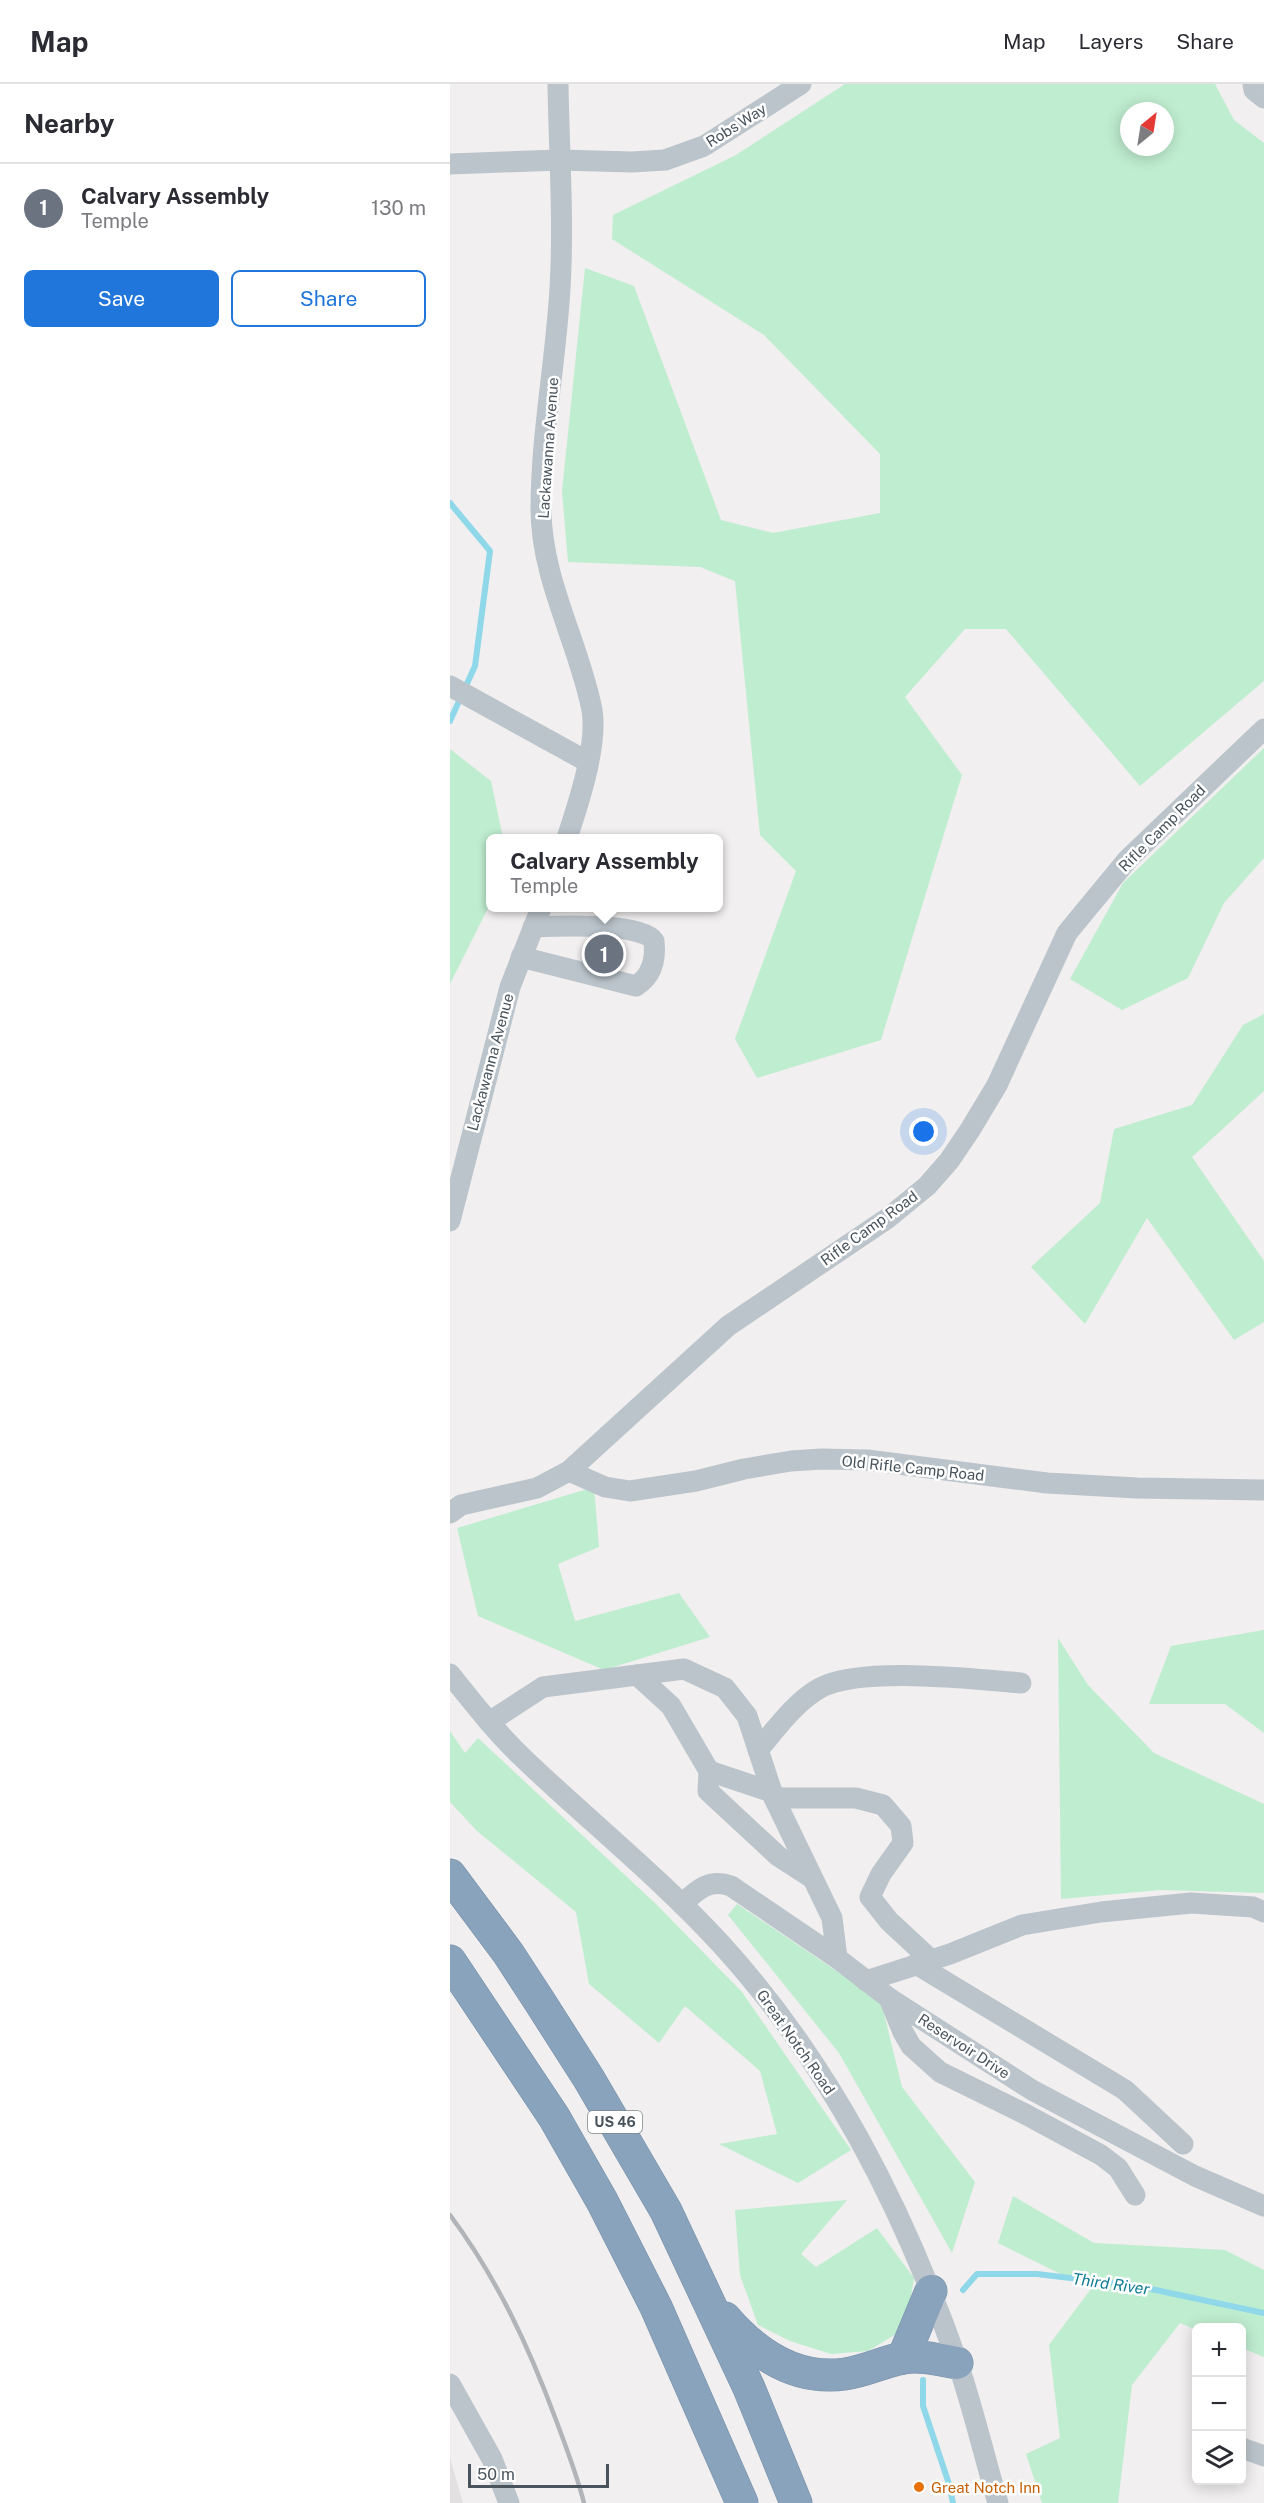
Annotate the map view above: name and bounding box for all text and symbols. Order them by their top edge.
text: Map [30,25,89,58]
text: Map [1003,29,1046,54]
text: Layers [1079,29,1143,54]
text: Share [1176,29,1234,54]
street label: Robs Way [703,100,769,150]
north arrow [1120,102,1174,156]
text: Nearby [24,108,114,139]
text: Calvary Assembly [81,183,269,209]
text: 1 [39,196,48,220]
text: 130 m [371,196,426,220]
text: Temple [81,209,149,233]
button: Save [24,270,219,327]
button: Share [231,270,426,327]
street label: Lackawanna Avenue [535,377,561,519]
street label: Rifle Camp Road [1115,781,1209,875]
popup [486,834,723,912]
text: Calvary Assembly [510,848,699,874]
text: Temple [510,874,578,898]
pin: 1 [584,932,624,976]
street label: Lackawanna Avenue [463,991,517,1133]
your location [909,1117,938,1146]
street label: Rifle Camp Road [817,1187,921,1269]
street label: Old Rifle Camp Road [841,1452,985,1484]
street label: Great Notch Road [754,1987,838,2097]
street label: Reservoir Drive [915,2010,1013,2082]
road number: US 46 [588,2111,642,2133]
water label: Third River [1071,2269,1152,2299]
map controls [1192,2323,1246,2485]
button: + [1192,2323,1246,2377]
button: − [1192,2377,1246,2431]
button: layers [1192,2431,1246,2485]
scale bar [468,2461,609,2488]
text: 50 m [477,2465,515,2484]
place label: Great Notch Inn [931,2479,1040,2496]
marker: Great Notch Inn [912,2480,926,2494]

